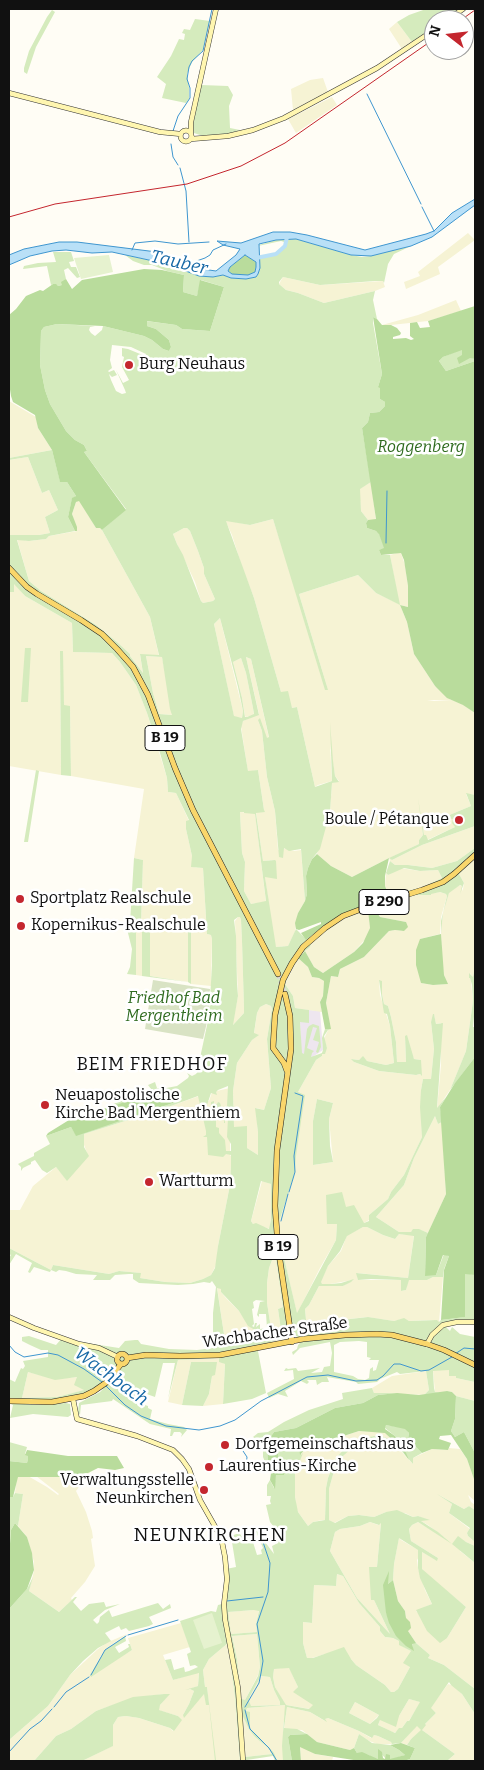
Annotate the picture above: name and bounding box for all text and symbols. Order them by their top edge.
north arrow [424,10,474,60]
text: N [425,23,445,39]
water label: Tauber [149,246,209,280]
place label: Burg Neuhaus [139,355,245,375]
marker: Burg Neuhaus [123,359,135,371]
park label: Roggenberg [377,438,465,458]
road number: B 19 [145,726,185,750]
place label: Boule / Pétanque [324,810,449,830]
marker: Boule / Pétanque [453,814,465,826]
place label: Sportplatz Realschule [30,889,191,909]
road number: B 290 [359,890,409,914]
marker: Sportplatz Realschule [14,893,26,905]
place label: Kopernikus-Realschule [31,916,206,936]
marker: Kopernikus-Realschule [15,920,27,932]
park label: Friedhof Bad Mergentheim [126,989,222,1027]
district label: BEIM FRIEDHOF [75,1054,229,1076]
place label: Neuapostolische Kirche Bad Mergenthiem [55,1086,240,1124]
marker: Neuapostolische Kirche Bad Mergenthiem [39,1099,51,1111]
place label: Wartturm [159,1172,233,1192]
marker: Wartturm [143,1176,155,1188]
road number: B 19 [258,1234,298,1260]
street label: Wachbacher Straße [201,1313,349,1353]
water label: Wachbach [70,1343,152,1411]
place label: Dorfgemeinschaftshaus [235,1435,414,1455]
marker: Dorfgemeinschaftshaus [219,1439,231,1451]
place label: Laurentius-Kirche [219,1457,357,1477]
marker: Laurentius-Kirche [203,1461,215,1473]
place label: Verwaltungsstelle Neunkirchen [60,1471,194,1509]
marker: Verwaltungsstelle Neunkirchen [198,1484,210,1496]
district label: NEUNKIRCHEN [132,1525,288,1547]

